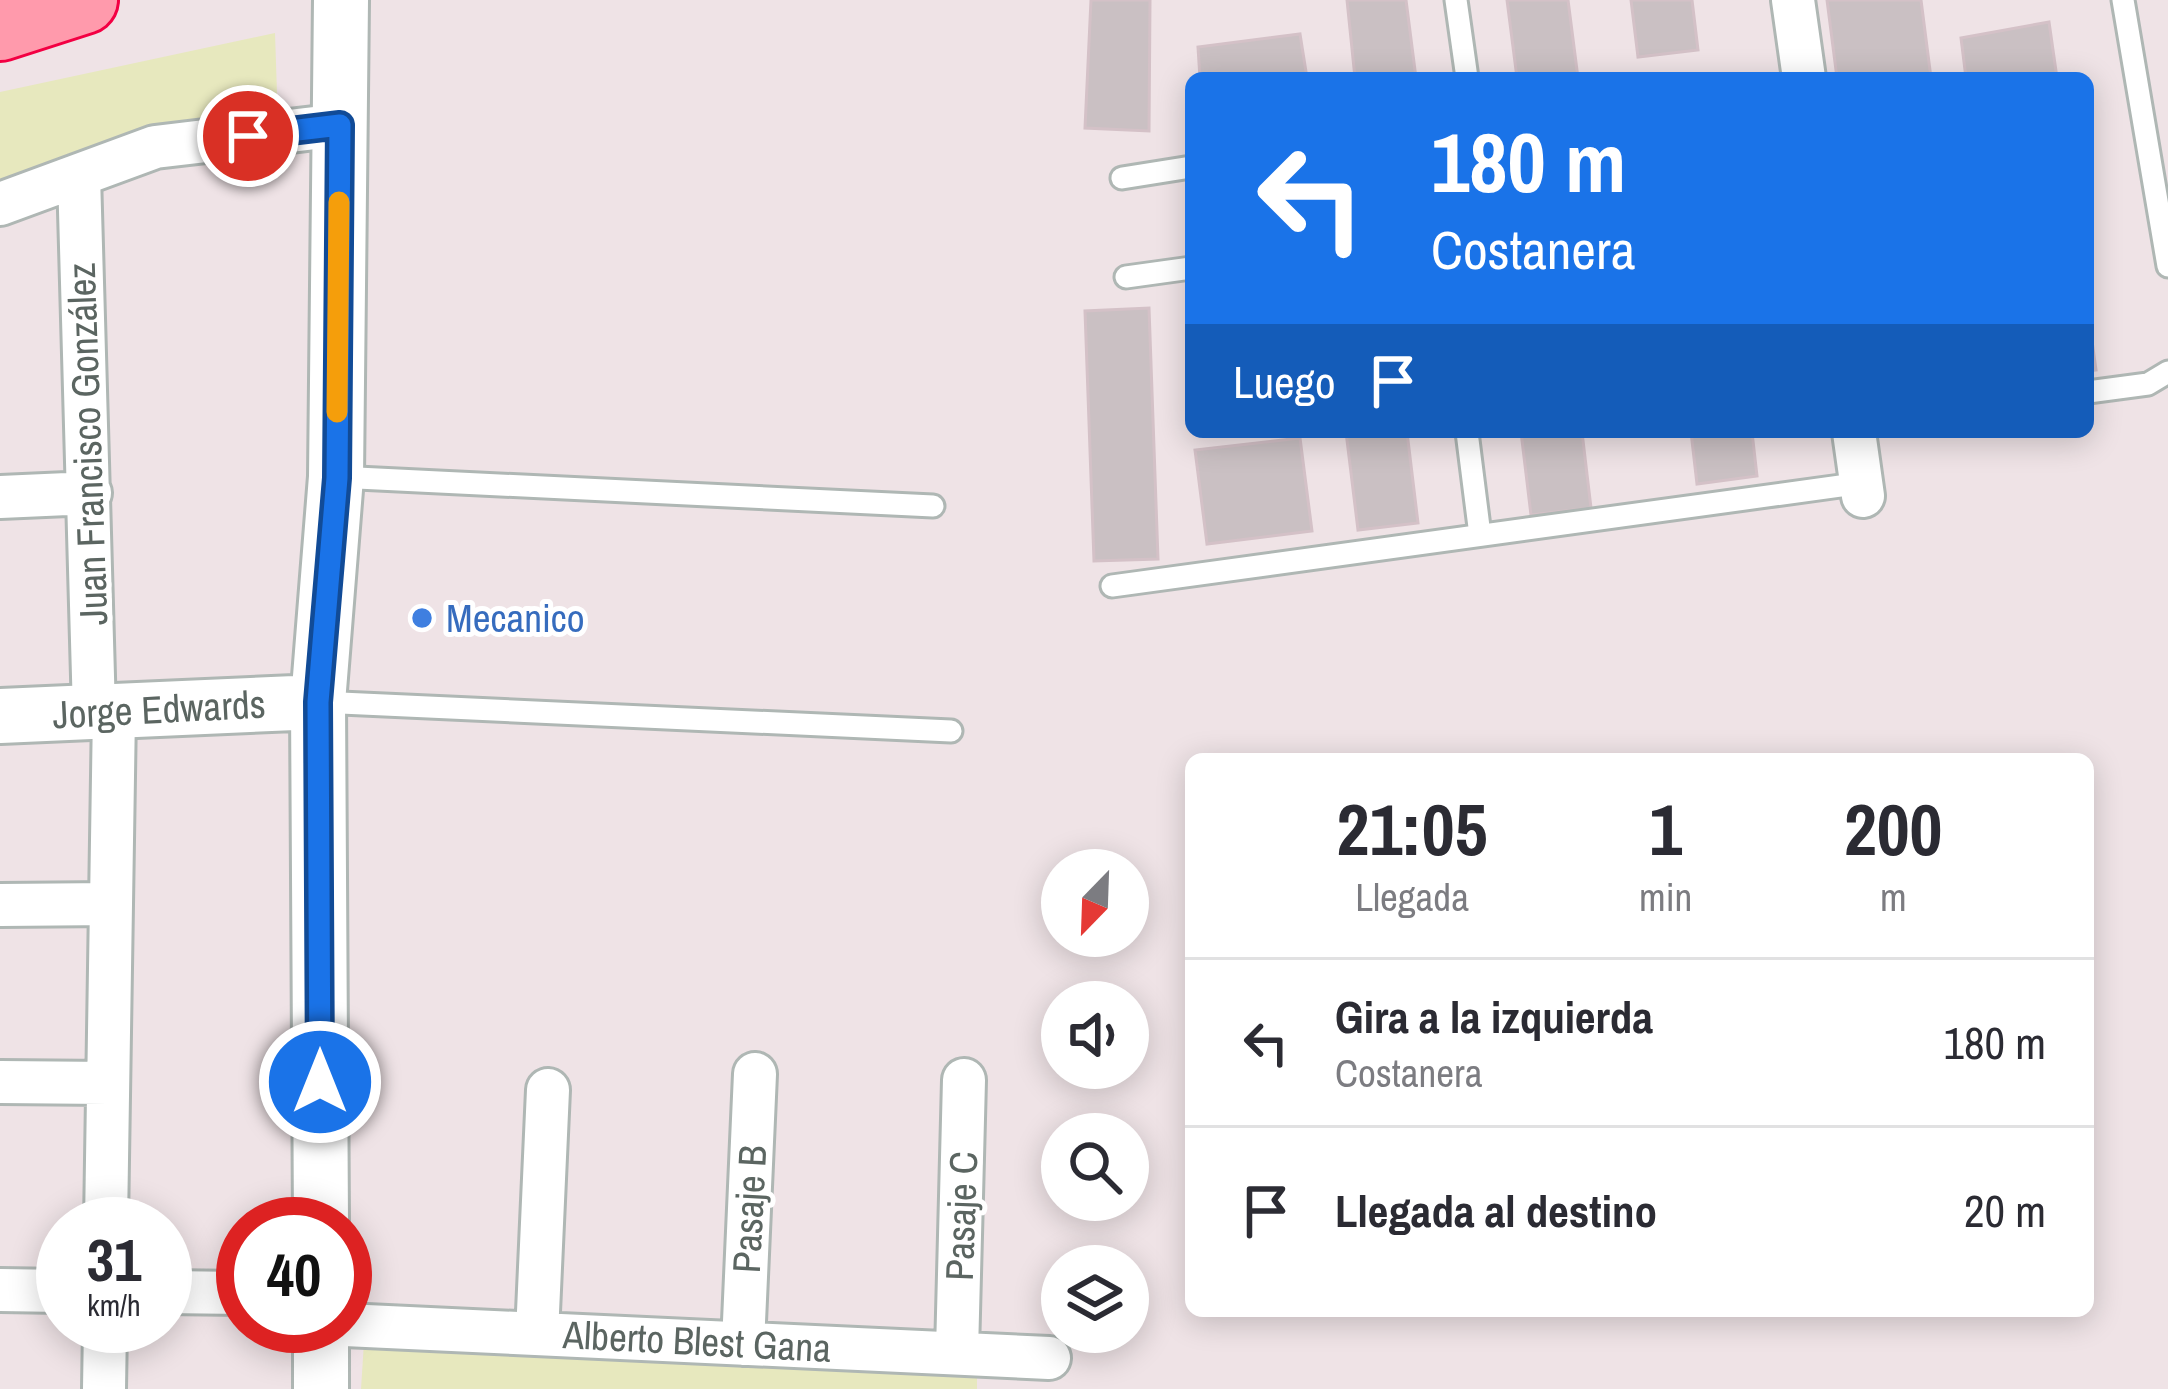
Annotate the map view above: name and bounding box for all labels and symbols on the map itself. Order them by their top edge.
pin [197,85,299,187]
street label: Juan Francisco González [55,262,119,626]
place label: Mecanico [446,592,585,644]
marker: Mecanico [409,605,435,631]
street label: Jorge Edwards [51,677,267,741]
north arrow [1041,849,1149,957]
position arrow [257,1019,383,1145]
street label: Pasaje B [720,1144,778,1274]
street label: Pasaje C [933,1150,989,1282]
speed limit sign: 40 [216,1197,372,1353]
street label: Alberto Blest Gana [561,1308,833,1374]

